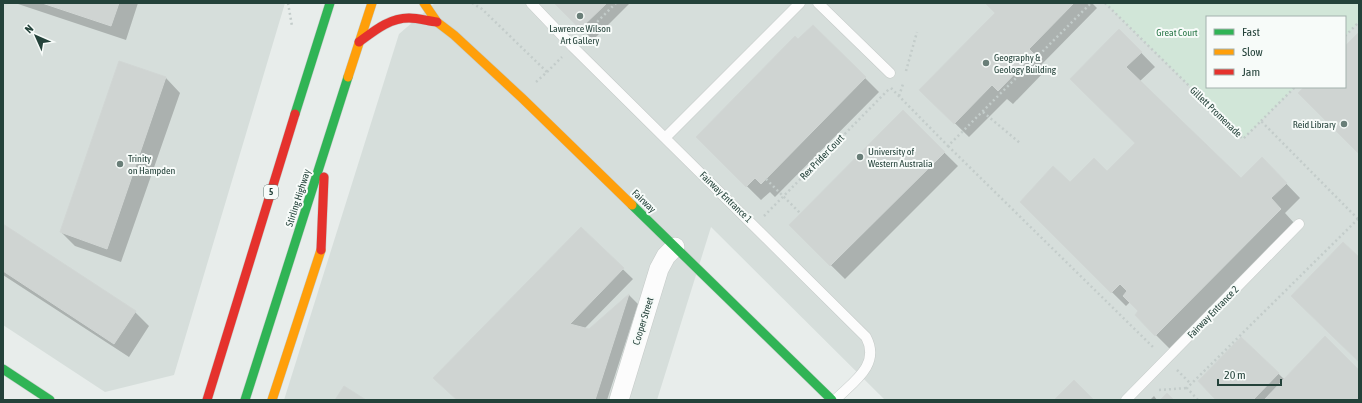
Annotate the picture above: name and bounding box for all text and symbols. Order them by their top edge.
marker: Lawrence Wilson Art Gallery [575,11,585,21]
north arrow [16,16,56,56]
legend [1206,16,1346,88]
text: N [22,22,35,35]
place label: Lawrence Wilson Art Gallery [549,23,611,46]
text: Fast [1242,25,1260,39]
park label: Great Court [1156,27,1198,38]
text: Slow [1242,45,1263,59]
place label: Geography & Geology Building [994,52,1057,75]
marker: Geography & Geology Building [981,58,991,68]
text: Jam [1242,65,1260,79]
street label: Gillett Promenade [1188,85,1244,140]
place label: Reid Library [1293,119,1336,130]
marker: Reid Library [1339,119,1349,129]
street label: Rex Prider Court [798,132,846,182]
place label: University of Western Australia [868,146,933,169]
marker: University of Western Australia [855,152,865,162]
place label: Trinity on Hampden [128,153,176,176]
marker: Trinity on Hampden [115,159,125,169]
street label: Stirling Highway [284,168,312,228]
street label: Fairway Entrance 1 [698,169,755,225]
road number: 5 [264,185,278,199]
street label: Fairway [630,187,658,215]
street label: Fairway Entrance 2 [1185,283,1241,340]
street label: Cooper Street [631,296,656,346]
scale bar [1218,361,1281,387]
text: 20 m [1224,368,1246,382]

